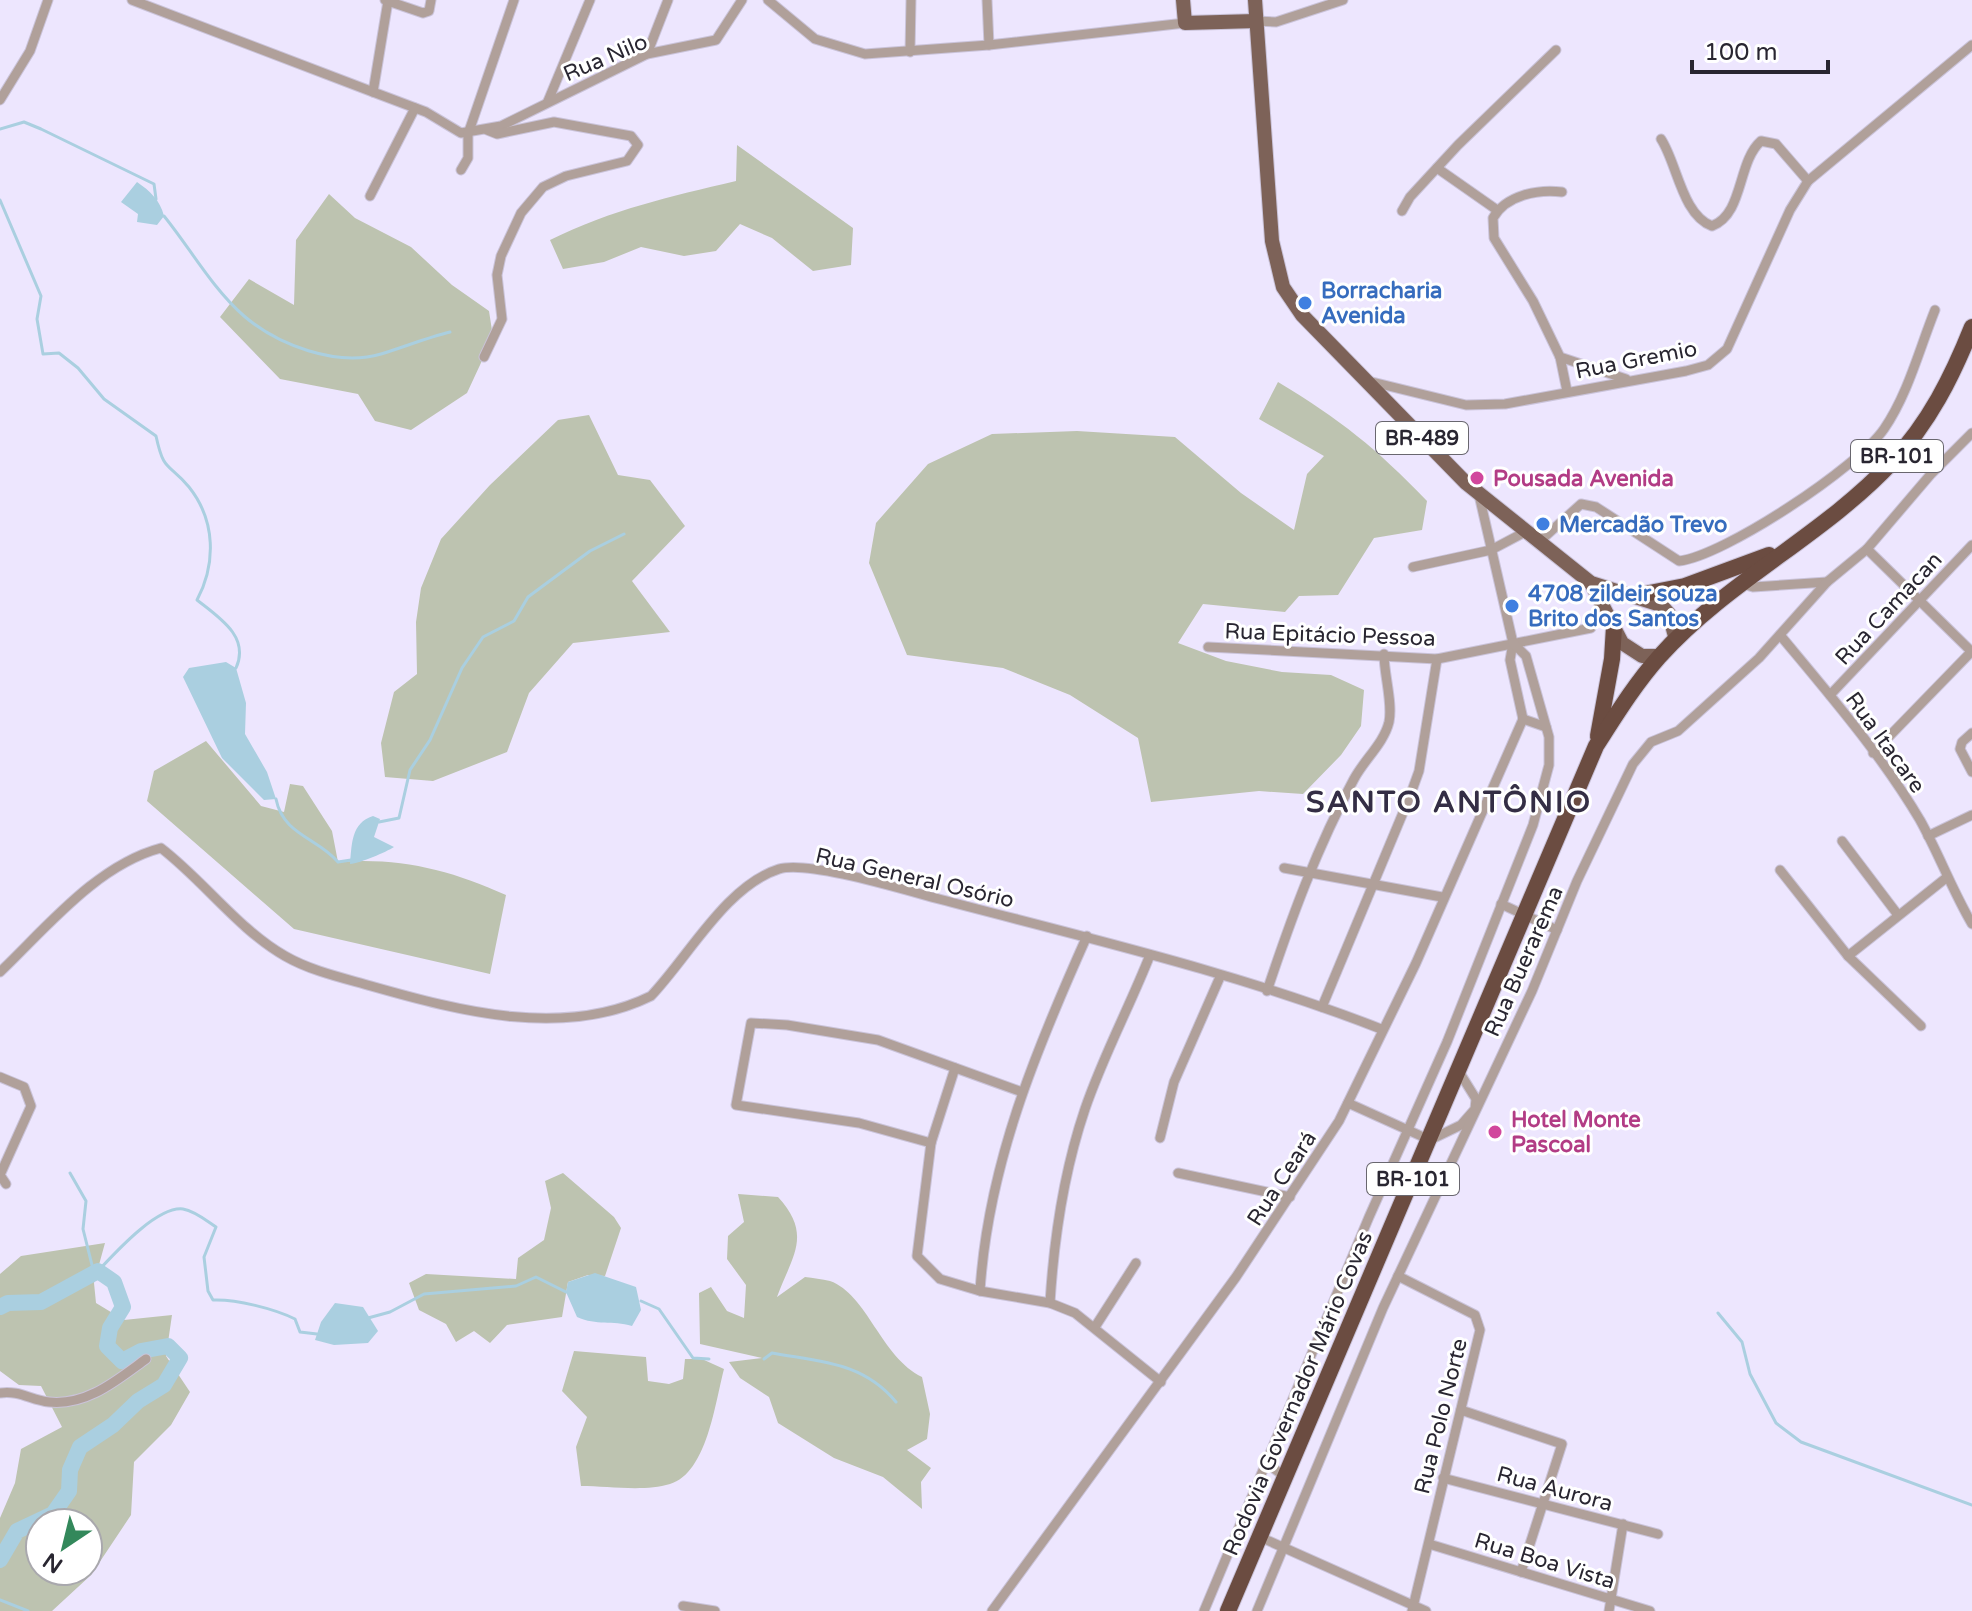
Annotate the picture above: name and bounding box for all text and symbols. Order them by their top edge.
scale bar [1692,24,1828,74]
street label: Rua Nilo [559,29,651,87]
text: 100 m [1704,38,1778,67]
place label: Borracharia Avenida [1321,278,1443,329]
marker: Borracharia Avenida [1296,294,1314,312]
street label: Rua Gremio [1573,335,1699,385]
road number: BR-489 [1376,422,1468,454]
road number: BR-101 [1851,440,1943,472]
place label: Pousada Avenida [1493,466,1674,492]
marker: Pousada Avenida [1468,469,1486,487]
place label: Mercadão Trevo [1559,512,1727,538]
marker: Mercadão Trevo [1534,515,1552,533]
street label: Rua Camacan [1830,547,1948,671]
place label: 4708 zildeir souza Brito dos Santos [1528,581,1718,632]
marker: 4708 zildeir souza Brito dos Santos [1503,597,1521,615]
street label: Rua Epitácio Pessoa [1224,618,1436,652]
street label: Rua Itacare [1840,687,1931,798]
district label: SANTO ANTÔNIO [1306,783,1592,821]
street label: Rua General Osório [813,842,1017,913]
street label: Rua Buerarema [1479,882,1569,1041]
place label: Hotel Monte Pascoal [1511,1107,1641,1158]
marker: Hotel Monte Pascoal [1486,1123,1504,1141]
street label: Rua Ceará [1242,1126,1322,1231]
road number: BR-101 [1367,1163,1459,1195]
street label: Rodovia Governador Mário Covas [1218,1227,1378,1560]
street label: Rua Polo Norte [1409,1336,1473,1497]
street label: Rua Aurora [1494,1461,1616,1517]
north arrow [24,1507,104,1587]
street label: Rua Boa Vista [1471,1527,1618,1595]
text: N [38,1547,68,1578]

